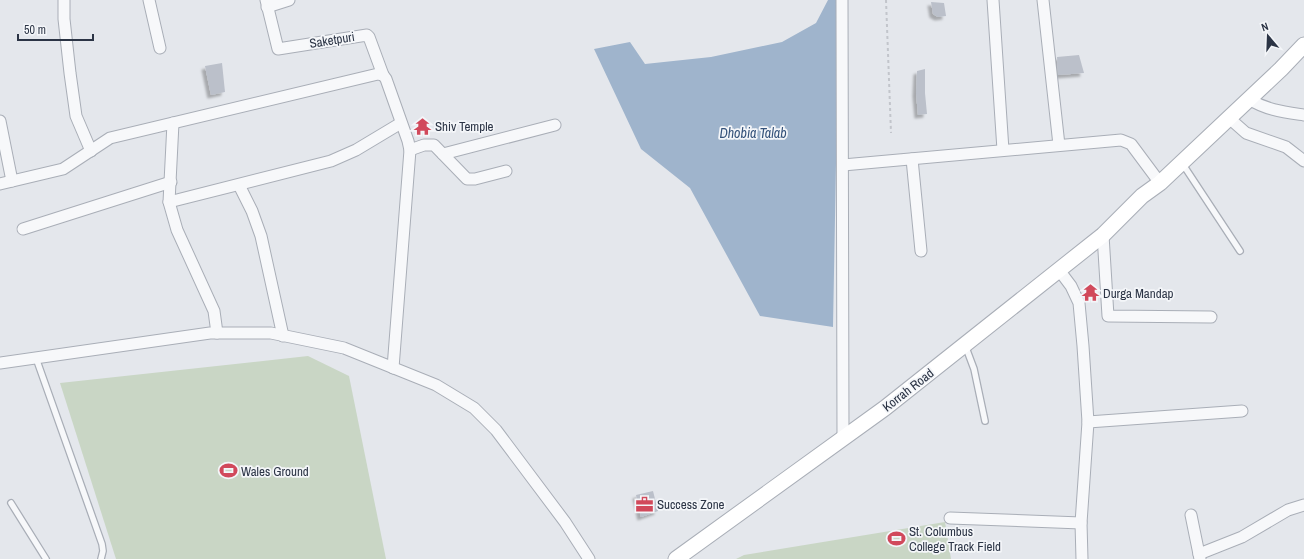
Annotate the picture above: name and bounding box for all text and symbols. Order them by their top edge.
scale bar [18,16,93,42]
north arrow [1248,16,1288,56]
text: N [1259,19,1270,34]
text: 50 m [24,22,46,38]
street label: Saketpuri [308,28,356,52]
temple icon: Shiv Temple [412,116,432,136]
place label: Shiv Temple [435,118,494,135]
water label: Dhobia Talab [719,124,787,142]
temple icon: Durga Mandap [1080,283,1100,303]
place label: Durga Mandap [1103,285,1174,302]
street label: Korrah Road [879,365,937,415]
sports icon: Wales Ground [218,461,238,481]
place label: Wales Ground [241,463,309,480]
office icon: Success Zone [634,494,654,514]
place label: Success Zone [657,496,725,513]
place label: St. Columbus College Track Field [909,523,1001,555]
sports icon: St. Columbus College Track Field [886,528,906,548]

